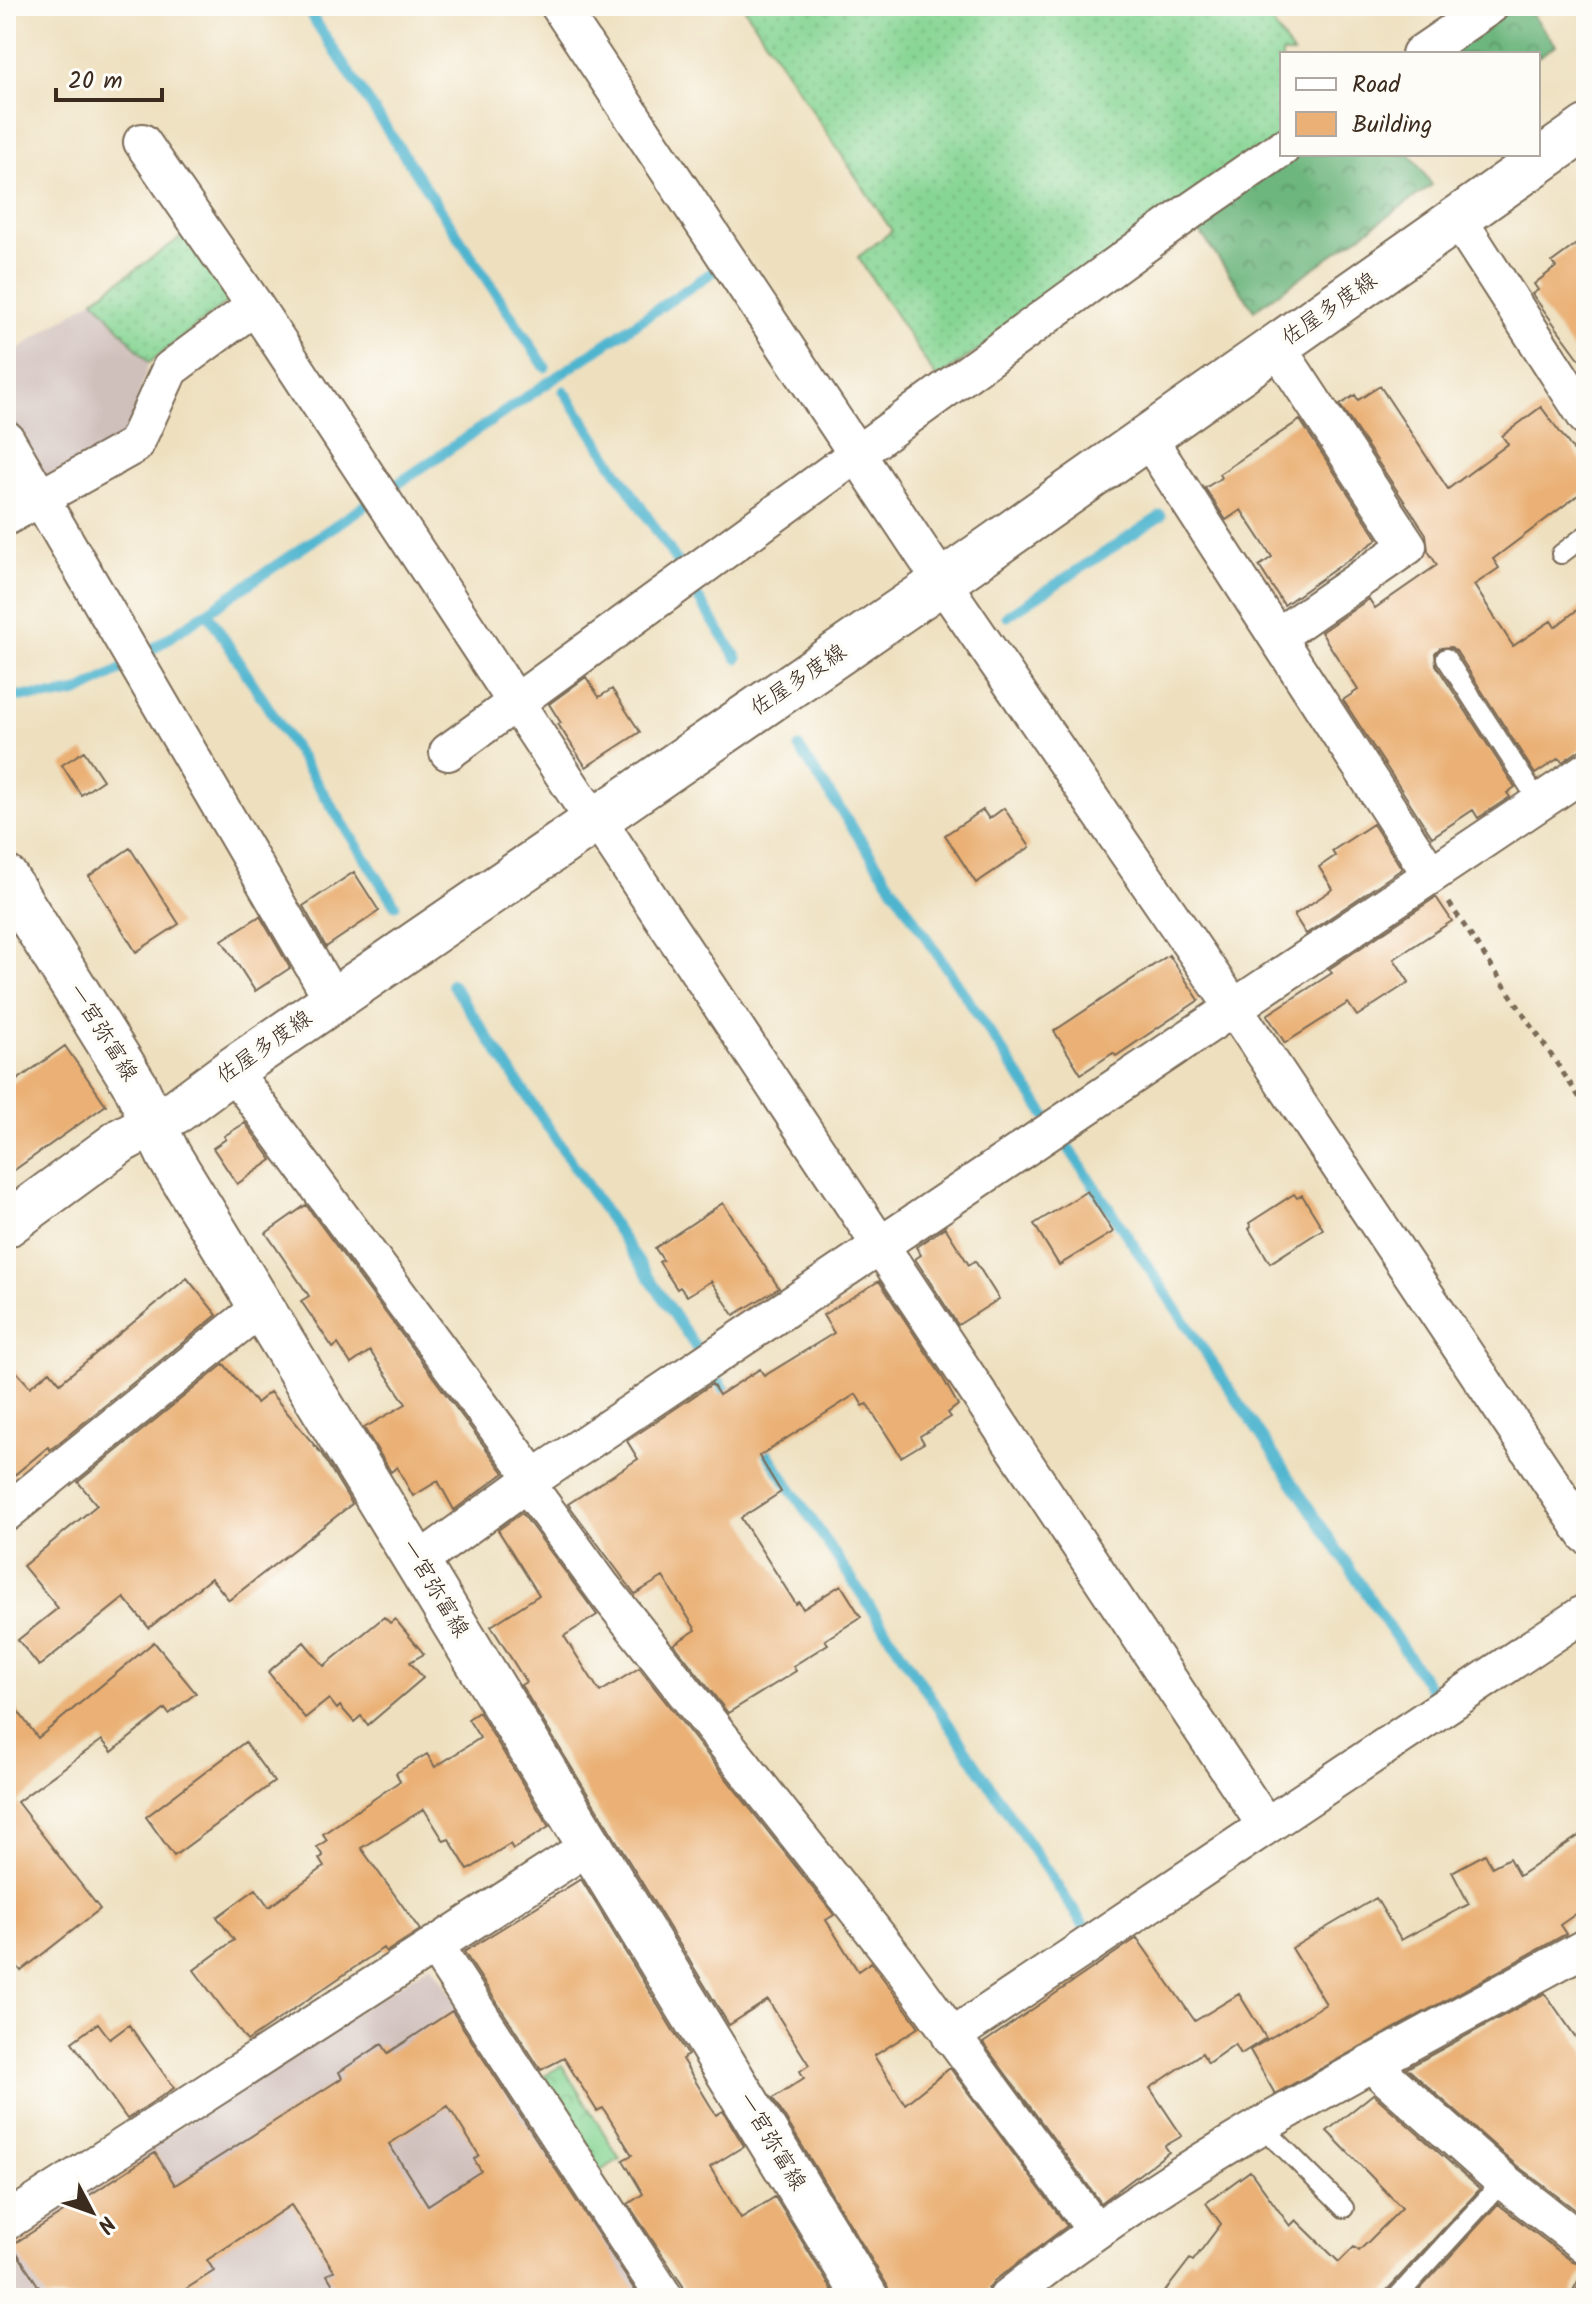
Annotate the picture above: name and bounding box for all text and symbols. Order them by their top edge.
scale bar [56,52,162,102]
legend [1280,52,1540,156]
text: 20 m [68,62,123,101]
text: Road [1352,66,1401,105]
text: Building [1352,106,1432,145]
street label: 佐屋多度線 [1275,264,1385,356]
street label: 佐屋多度線 [744,636,854,726]
street label: 一宮弥富線 [58,977,146,1089]
street label: 佐屋多度線 [210,1002,320,1094]
street label: 一宮弥富線 [391,1533,477,1645]
street label: 一宮弥富線 [728,2086,814,2198]
north arrow [52,2172,132,2252]
text: N [87,2207,123,2240]

